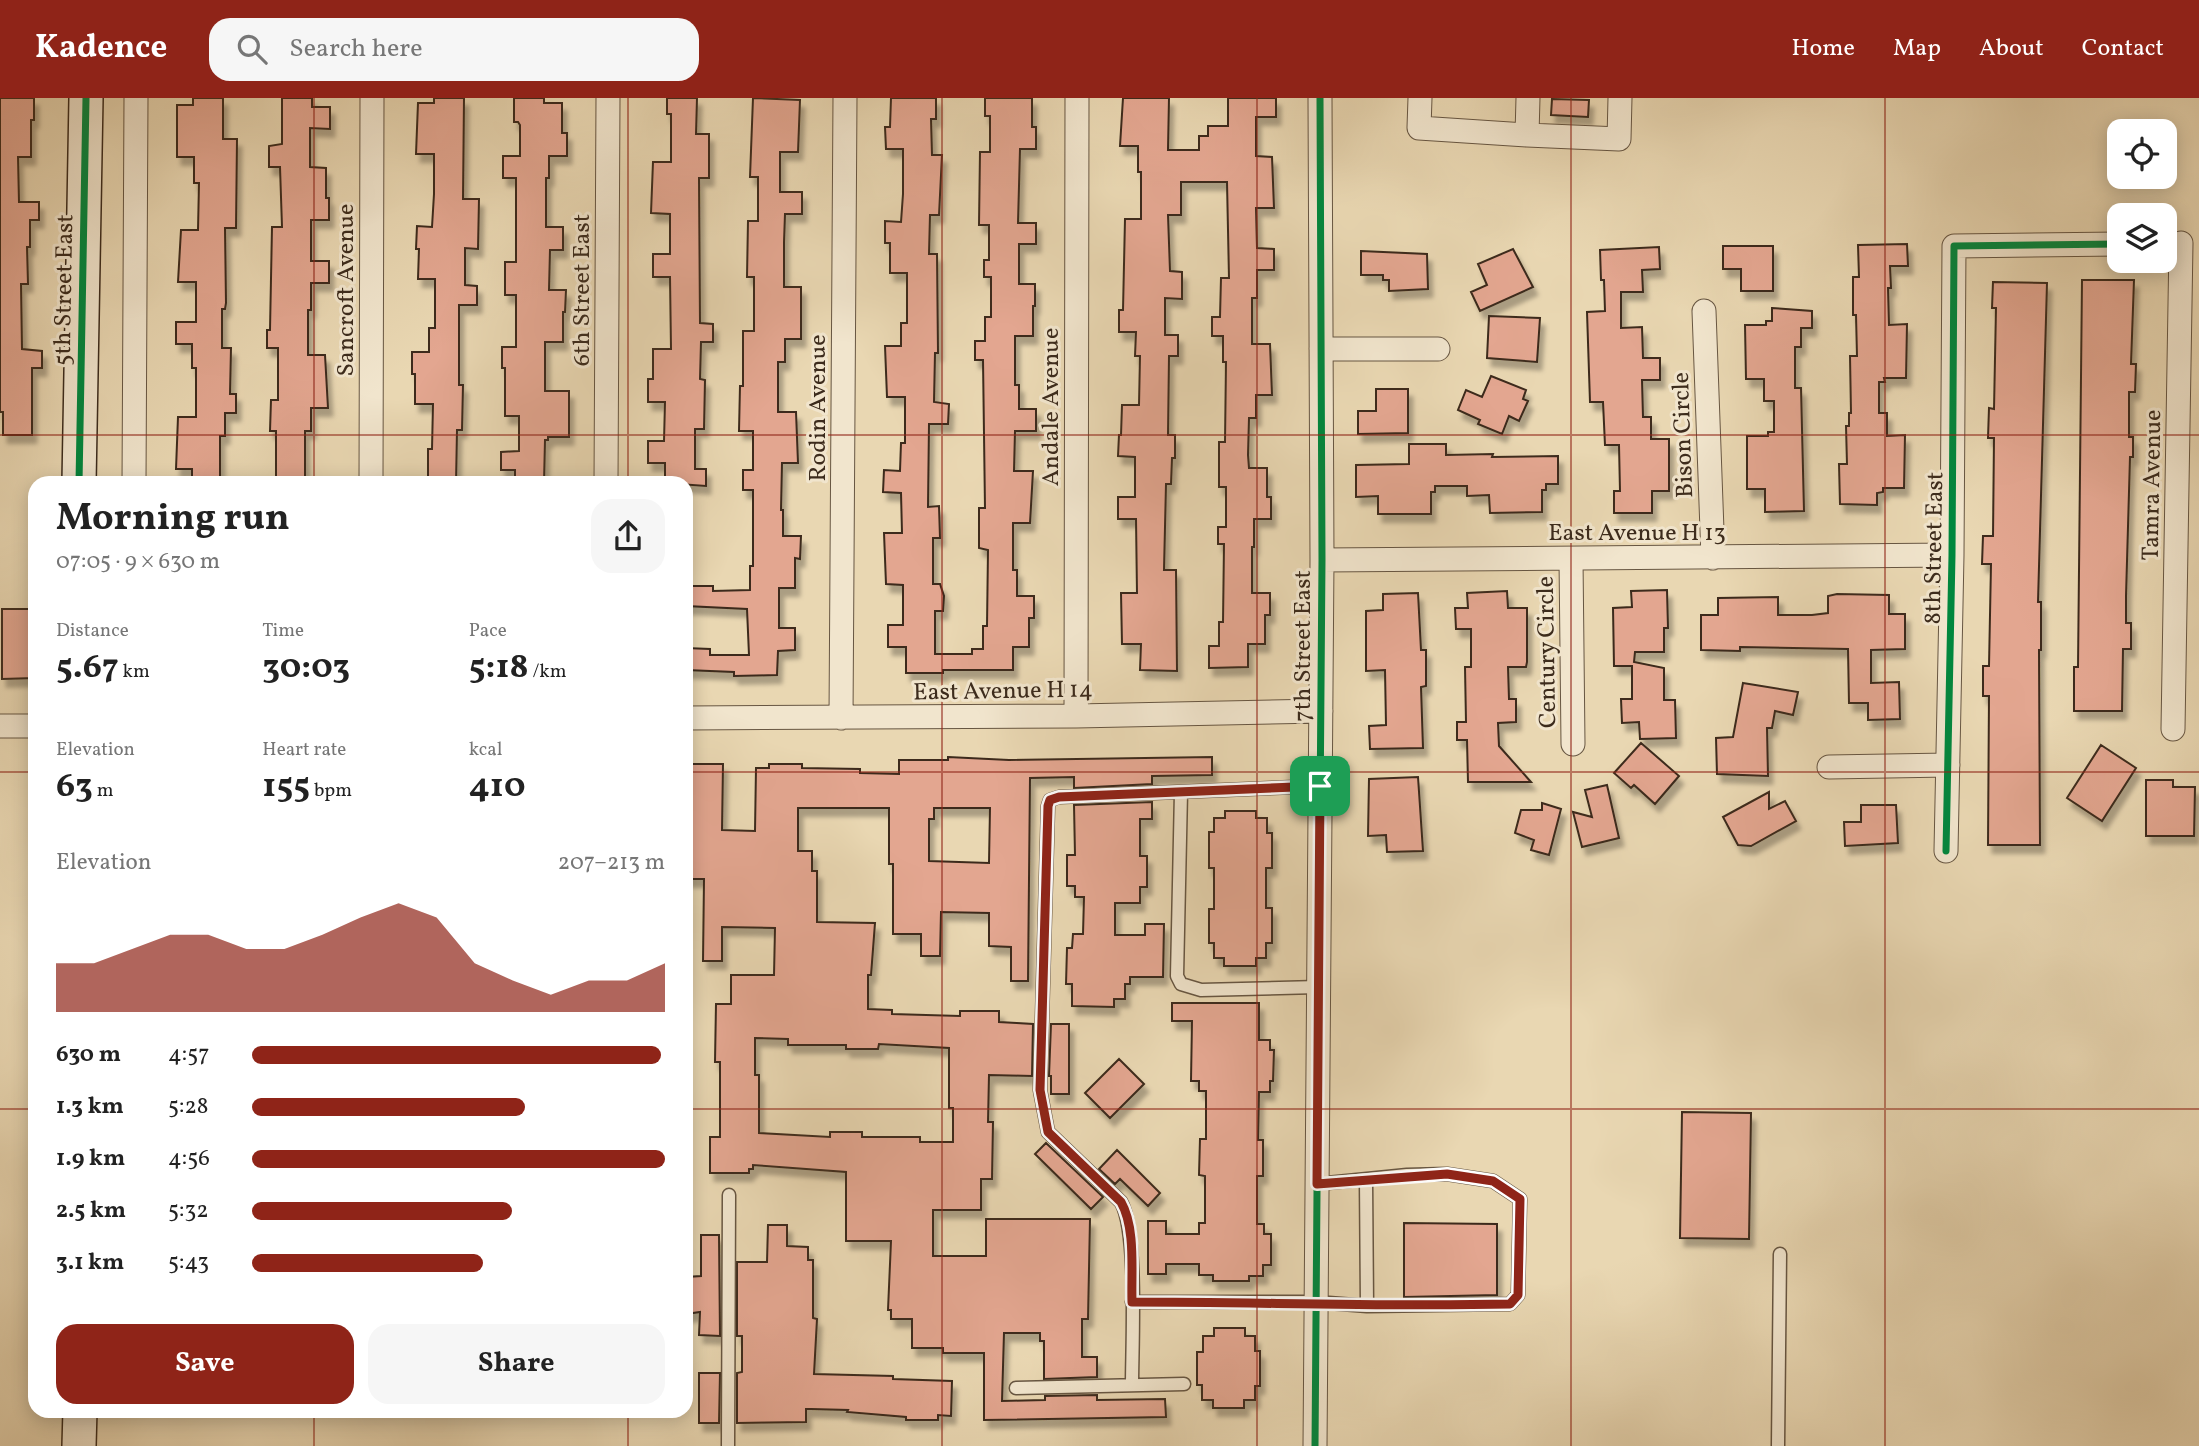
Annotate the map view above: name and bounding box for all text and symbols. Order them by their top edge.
search box [209,18,699,81]
text: Kadence [35,26,167,72]
icon: search [233,30,271,68]
text: Search here [289,31,423,67]
text: Home [1791,32,1855,66]
text: Map [1893,32,1941,66]
text: About [1979,32,2044,66]
text: Contact [2082,32,2164,66]
map controls [2107,119,2177,273]
button: locate [2107,119,2177,189]
button: layers [2107,203,2177,273]
street label: Sancroft Avenue [330,204,364,376]
street label: 5th Street East [47,214,83,366]
street label: 6th Street East [566,214,600,366]
street label: Andale Avenue [1035,328,1069,486]
street label: Rodin Avenue [802,334,836,482]
street label: Bison Circle [1665,371,1703,498]
street label: Tamra Avenue [2135,409,2171,561]
street label: 8th Street East [1917,471,1953,625]
text: Morning run [56,493,290,546]
button: share [591,499,665,573]
street label: East Avenue H 13 [1548,517,1726,551]
text: 07:05 · 9 × 630 m [56,546,220,578]
street label: 7th Street East [1287,570,1321,722]
street label: Century Circle [1530,576,1566,728]
text: Distance [56,618,129,644]
text: Time [262,618,304,644]
text: Pace [469,618,507,644]
text: 5.67 [56,644,119,692]
text: 30:03 [262,644,350,692]
text: 5:18 [469,644,529,692]
text: km [119,659,150,685]
text: /km [529,659,566,685]
street label: East Avenue H 14 [913,673,1093,711]
text: Elevation [56,737,135,763]
text: Heart rate [262,737,346,763]
text: kcal [469,737,502,763]
pin [1290,756,1350,816]
text: 63 [56,763,93,811]
text: 155 [262,763,310,811]
text: 410 [469,763,526,811]
icon: arrive [1301,767,1339,805]
text: m [93,778,113,804]
text: bpm [310,778,352,804]
text: Elevation [56,847,152,879]
text: 207–213 m [558,847,665,879]
text: 630 m [56,1039,121,1071]
text: 4:57 [168,1039,209,1071]
text: 1.3 km [56,1091,124,1123]
text: 5:28 [168,1091,209,1123]
text: 1.9 km [56,1143,125,1175]
text: 4:56 [168,1143,210,1175]
text: 2.5 km [56,1195,126,1227]
text: 5:32 [168,1195,209,1227]
text: 3.1 km [56,1247,124,1279]
text: 5:43 [168,1247,209,1279]
button: Save [56,1324,354,1404]
button: Share [368,1324,665,1404]

